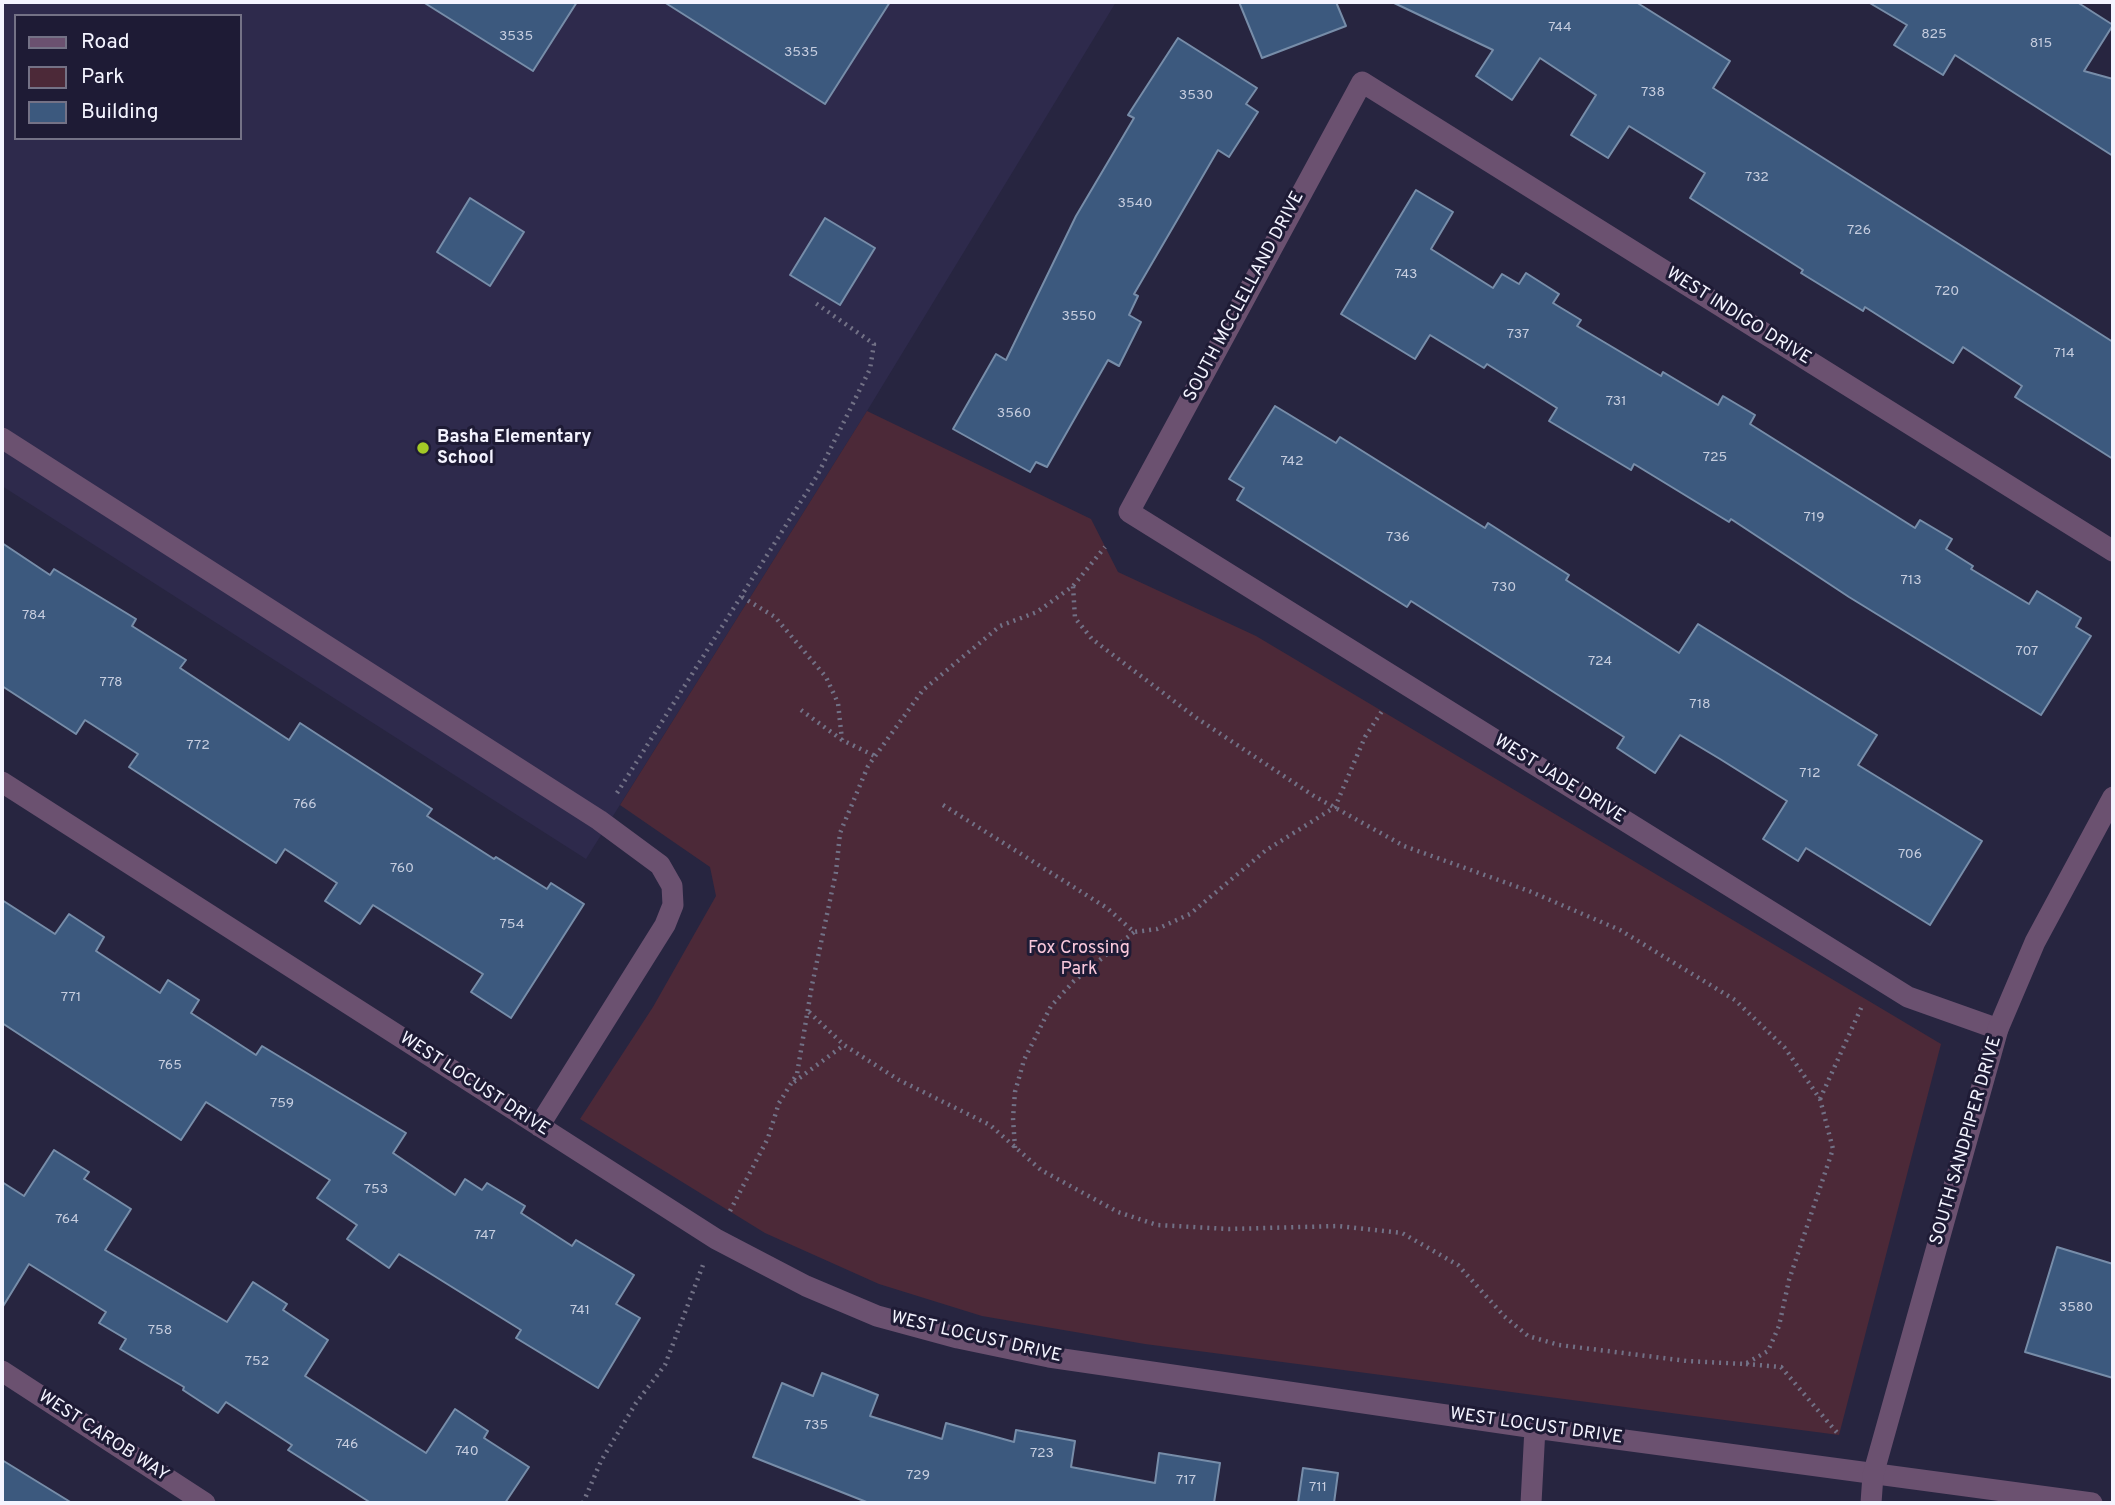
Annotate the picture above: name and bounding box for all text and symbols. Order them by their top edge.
legend [14,14,242,140]
house number: 744 [1548,20,1572,36]
house number: 825 [1921,27,1947,43]
text: Road [81,29,130,56]
house number: 3535 [499,29,533,45]
house number: 815 [2030,36,2052,52]
house number: 3535 [784,45,818,61]
text: Park [81,64,124,91]
house number: 738 [1641,85,1665,101]
house number: 3530 [1179,88,1213,104]
text: Building [81,99,159,126]
house number: 732 [1745,170,1769,186]
street label: SOUTH MCCLELLAND DRIVE [1180,188,1310,406]
house number: 3540 [1117,196,1153,212]
house number: 726 [1847,223,1871,239]
street label: WEST INDIGO DRIVE [1662,264,1814,370]
house number: 743 [1394,267,1418,283]
house number: 720 [1935,284,1959,300]
house number: 3550 [1062,309,1096,325]
house number: 737 [1507,327,1529,343]
house number: 714 [2053,346,2075,362]
house number: 731 [1606,394,1626,410]
house number: 3560 [997,406,1031,422]
place label: Basha Elementary School [437,427,592,470]
marker: Basha Elementary School [415,440,431,456]
house number: 725 [1703,450,1727,466]
house number: 742 [1280,454,1304,470]
house number: 719 [1803,510,1825,526]
house number: 736 [1386,530,1410,546]
house number: 713 [1900,573,1922,589]
house number: 730 [1492,580,1516,596]
house number: 784 [22,608,46,624]
house number: 707 [2016,644,2038,660]
house number: 724 [1588,654,1612,670]
house number: 778 [99,675,123,691]
house number: 718 [1689,697,1711,713]
street label: WEST JADE DRIVE [1490,731,1628,829]
house number: 772 [186,738,210,754]
house number: 712 [1799,766,1821,782]
house number: 766 [293,797,317,813]
house number: 706 [1898,847,1922,863]
house number: 760 [390,861,414,877]
house number: 754 [500,917,524,933]
park label: Fox Crossing Park [1028,938,1130,981]
house number: 771 [61,990,81,1006]
street label: WEST LOCUST DRIVE [395,1028,553,1142]
street label: SOUTH SANDPIPER DRIVE [1927,1034,2007,1248]
house number: 765 [158,1058,182,1074]
house number: 759 [270,1096,294,1112]
house number: 753 [364,1182,388,1198]
house number: 764 [55,1212,79,1228]
house number: 747 [474,1228,496,1244]
house number: 3580 [2059,1300,2093,1316]
house number: 741 [570,1303,590,1319]
street label: WEST LOCUST DRIVE [889,1308,1063,1368]
house number: 758 [148,1323,172,1339]
house number: 752 [245,1354,269,1370]
street label: WEST CAROB WAY [34,1387,172,1487]
street label: WEST LOCUST DRIVE [1448,1404,1624,1450]
house number: 735 [804,1418,828,1434]
house number: 746 [336,1437,358,1453]
house number: 740 [455,1444,479,1460]
house number: 723 [1030,1446,1054,1462]
house number: 729 [906,1468,930,1484]
house number: 717 [1176,1473,1196,1489]
house number: 711 [1309,1480,1327,1496]

